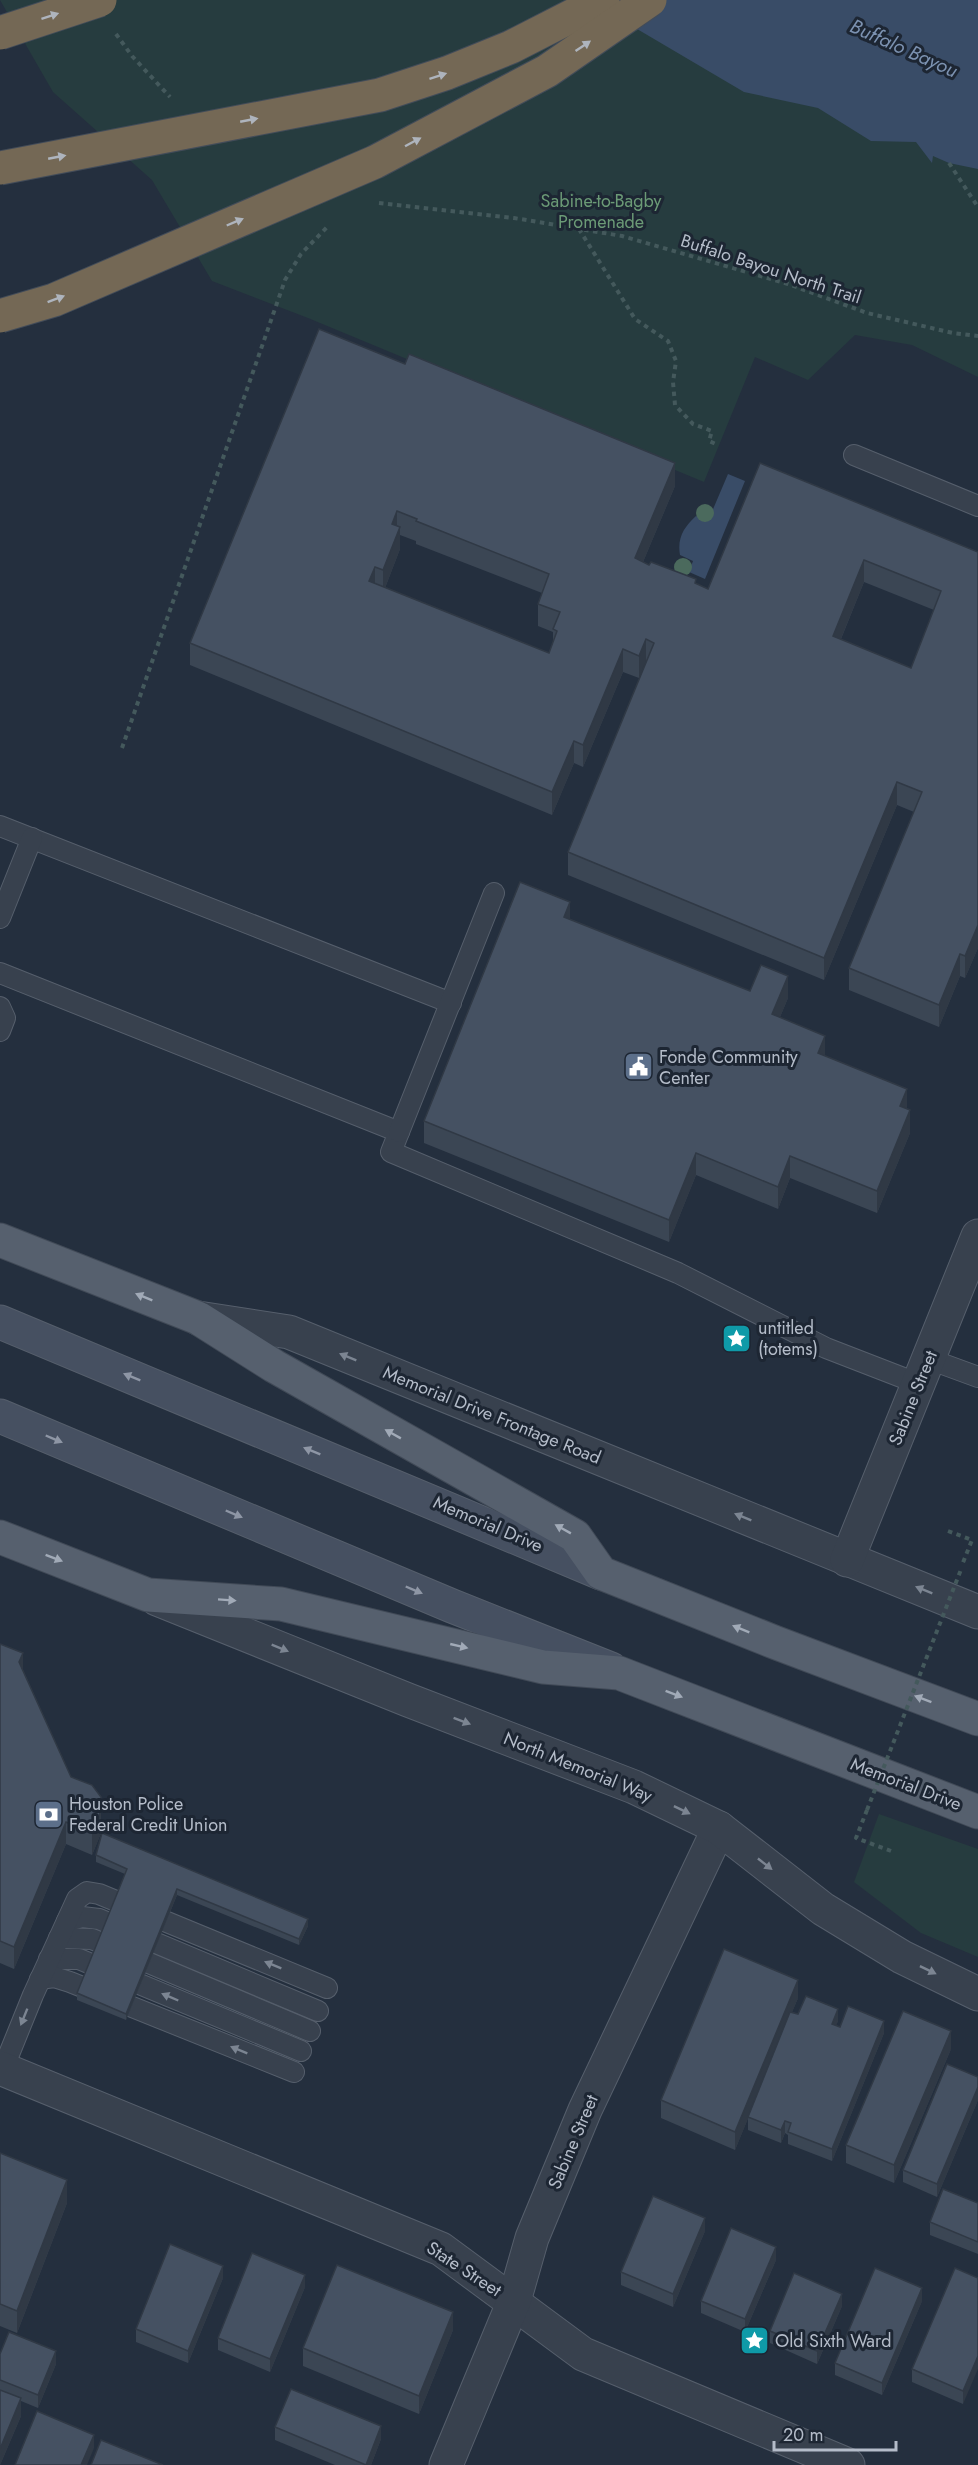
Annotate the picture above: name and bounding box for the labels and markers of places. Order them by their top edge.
place label: Fonde Community Center [659,1044,798,1091]
public building icon: Fonde Community Center [622,1051,654,1083]
place label: untitled (totems) [758,1315,818,1362]
place icon: untitled (totems) [721,1322,753,1354]
place label: Houston Police Federal Credit Union [69,1791,227,1838]
bank icon: Houston Police Federal Credit Union [32,1798,64,1830]
place icon: Old Sixth Ward [738,2325,770,2357]
place label: Old Sixth Ward [775,2328,891,2354]

